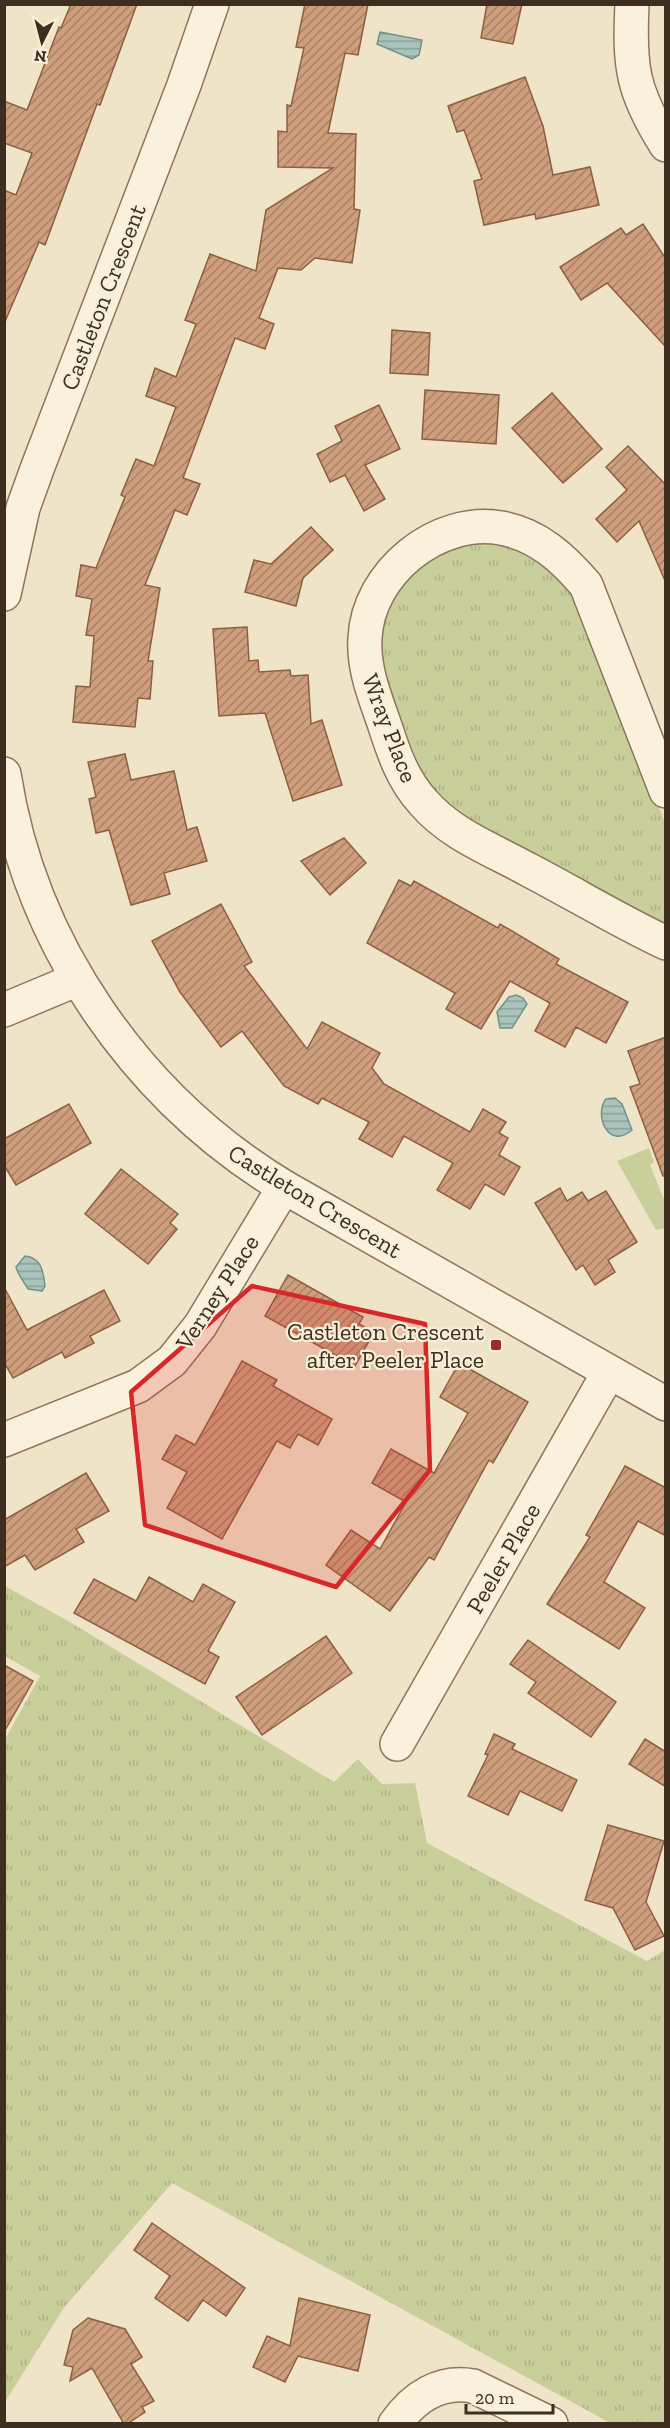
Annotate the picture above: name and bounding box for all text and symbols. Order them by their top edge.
north arrow [12,12,72,72]
text: N [33,46,48,67]
street label: Castleton Crescent [54,200,152,394]
street label: Wray Place [356,670,424,786]
street label: Castleton Crescent [223,1138,407,1264]
street label: Verney Place [169,1229,265,1356]
place label: Castleton Crescent after Peeler Place [287,1317,484,1374]
marker: Castleton Crescent after Peeler Place [489,1338,503,1352]
street label: Peeler Place [460,1498,546,1618]
scale bar [466,2377,553,2415]
text: 20 m [475,2387,515,2409]

